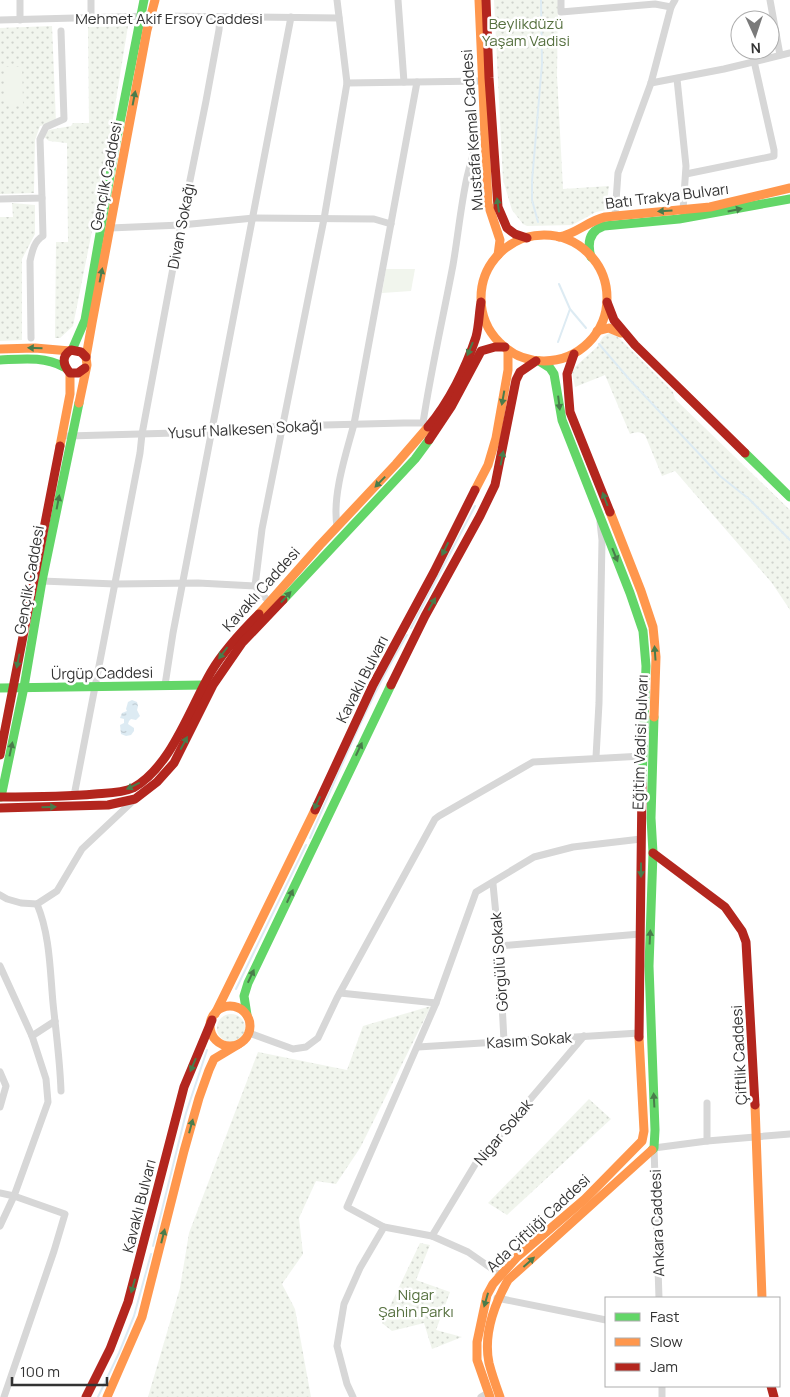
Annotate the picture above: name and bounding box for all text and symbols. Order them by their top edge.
street label: Mehmet Akif Ersoy Caddesi [75,8,263,29]
north arrow [730,10,780,60]
park label: Beylikdüzü Yaşam Vadisi [482,13,570,51]
text: N [750,39,761,58]
street label: Mustafa Kemal Caddesi [456,49,488,211]
one-way arrow [130,90,138,105]
street label: Gençlik Caddesi [85,120,127,232]
street label: Batı Trakya Bulvarı [604,178,730,214]
street label: Divan Sokağı [162,181,200,271]
one-way arrow [494,196,502,212]
one-way arrow [728,206,744,214]
one-way arrow [657,207,673,215]
one-way arrow [97,267,105,282]
one-way arrow [466,342,474,356]
one-way arrow [27,344,43,352]
one-way arrow [498,391,506,407]
one-way arrow [556,395,564,411]
street label: Yusuf Nalkesen Sokağı [167,414,323,444]
one-way arrow [498,449,506,465]
one-way arrow [374,476,386,488]
one-way arrow [601,491,609,506]
one-way arrow [54,494,62,509]
street label: Gençlik Caddesi [9,524,49,636]
street label: Kavaklı Caddesi [217,542,305,636]
one-way arrow [441,542,449,556]
one-way arrow [611,548,619,562]
one-way arrow [280,591,292,603]
one-way arrow [428,596,436,611]
street label: Kavaklı Bulvarı [331,632,393,726]
one-way arrow [651,644,659,660]
one-way arrow [217,646,228,659]
one-way arrow [14,654,22,670]
street label: Ürgüp Caddesi [51,662,153,684]
street label: Eğitim Vadisi Bulvarı [627,674,653,810]
one-way arrow [180,736,188,750]
one-way arrow [7,741,15,757]
one-way arrow [355,742,363,756]
one-way arrow [126,782,140,790]
one-way arrow [313,796,321,810]
one-way arrow [41,803,57,811]
one-way arrow [637,862,645,878]
one-way arrow [286,889,294,903]
street label: Görgülü Sokak [485,911,513,1012]
one-way arrow [646,929,654,945]
one-way arrow [247,969,255,983]
street label: Çiftlik Caddesi [726,1005,752,1105]
street label: Kasım Sokak [486,1026,573,1053]
one-way arrow [189,1058,197,1072]
one-way arrow [649,1091,657,1107]
street label: Nigar Sokak [469,1094,537,1170]
one-way arrow [187,1119,195,1134]
street label: Kavaklı Bulvarı [117,1157,161,1255]
street label: Ada Çiftliği Caddesi [482,1169,594,1277]
street label: Ankara Caddesi [645,1169,669,1277]
one-way arrow [159,1228,167,1243]
one-way arrow [522,1256,534,1268]
one-way arrow [128,1279,136,1294]
park label: Nigar Şahin Parkı [378,1284,454,1322]
one-way arrow [482,1292,490,1307]
legend [605,1297,780,1387]
text: Fast [650,1306,679,1327]
text: Slow [650,1331,683,1352]
scale bar [12,1354,108,1386]
text: Jam [650,1356,678,1377]
text: 100 m [20,1361,60,1382]

